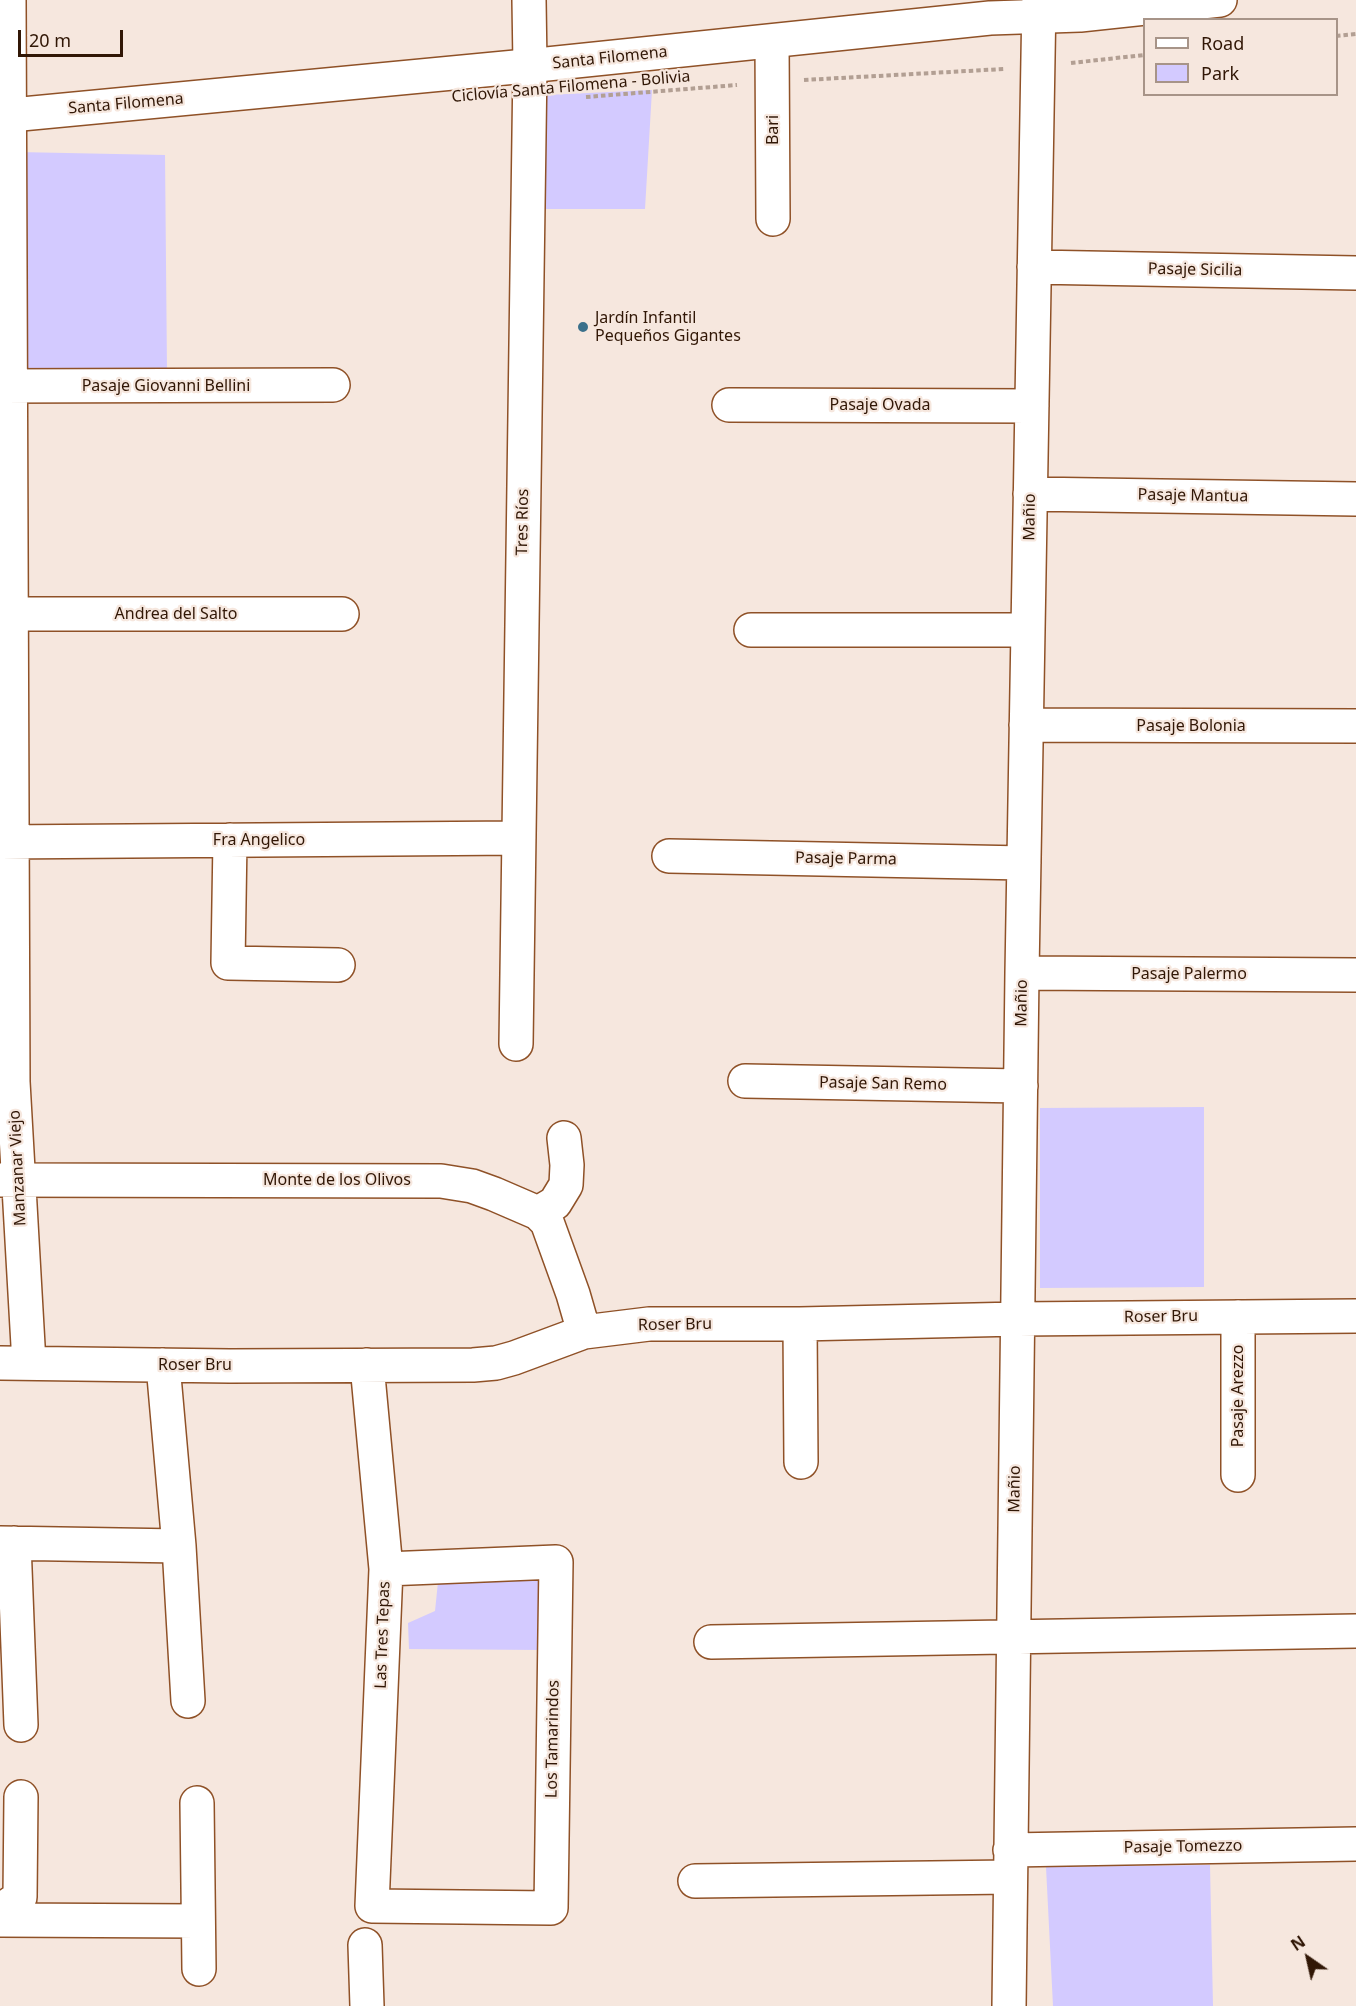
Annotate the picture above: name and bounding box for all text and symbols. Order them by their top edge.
scale bar [21,18,126,56]
legend [1143,18,1338,96]
text: 20 m [29,28,71,52]
text: Road [1201,31,1244,55]
street label: Santa Filomena [551,42,669,74]
text: Park [1201,61,1239,85]
street label: Ciclovía Santa Filomena - Bolivia [451,67,691,107]
street label: Santa Filomena [68,89,184,119]
street label: Bari [763,115,783,145]
street label: Pasaje Sicilia [1148,260,1242,280]
place label: Jardín Infantil Pequeños Gigantes [595,308,741,346]
marker: Jardín Infantil Pequeños Gigantes [576,320,590,334]
street label: Pasaje Giovanni Bellini [82,376,250,396]
street label: Pasaje Ovada [829,395,931,415]
street label: Pasaje Mantua [1138,485,1248,507]
street label: Tres Ríos [513,489,533,555]
street label: Mañio [1020,493,1040,541]
street label: Andrea del Salto [115,604,237,624]
street label: Pasaje Bolonia [1136,716,1246,736]
street label: Fra Angelico [213,830,305,850]
street label: Pasaje Parma [795,849,897,869]
street label: Pasaje Palermo [1131,964,1247,984]
street label: Mañio [1012,979,1032,1027]
street label: Pasaje San Remo [819,1073,947,1095]
street label: Manzanar Viejo [5,1110,31,1226]
street label: Monte de los Olivos [263,1170,411,1190]
street label: Roser Bru [1124,1307,1198,1327]
street label: Roser Bru [638,1315,712,1335]
street label: Pasaje Arezzo [1228,1345,1248,1447]
street label: Roser Bru [158,1355,232,1375]
street label: Mañio [1005,1465,1025,1513]
street label: Las Tres Tepas [372,1581,394,1689]
street label: Los Tamarindos [542,1680,564,1798]
street label: Pasaje Tomezzo [1124,1836,1242,1858]
north arrow [1278,1928,1338,1988]
text: N [1286,1930,1309,1956]

